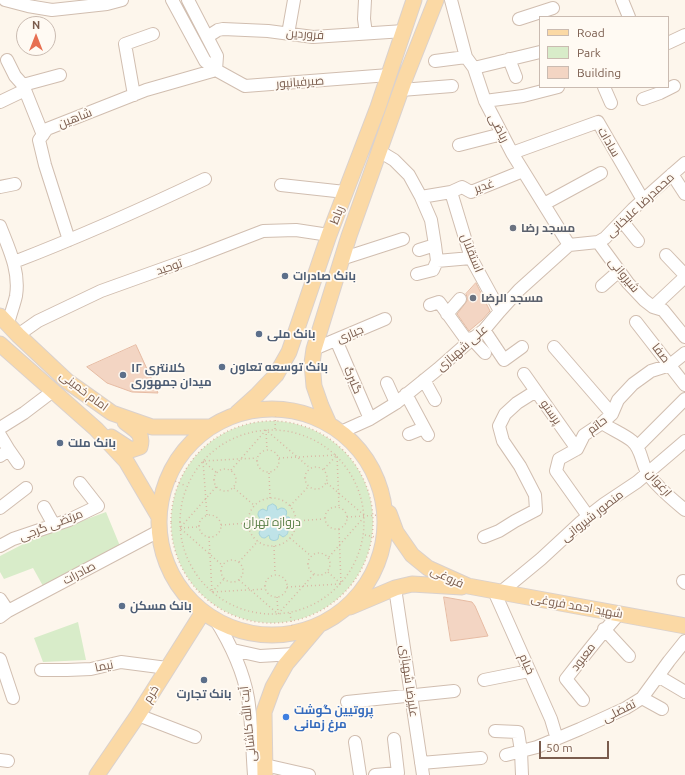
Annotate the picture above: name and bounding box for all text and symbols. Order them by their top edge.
north arrow [16,16,56,56]
legend [539,16,669,88]
text: N [32,19,40,31]
street label: فروردین [286,25,324,43]
text: Road [577,26,605,39]
text: Park [577,46,601,59]
text: Building [577,66,621,79]
street label: صیرفیانپور [275,73,325,91]
street label: شاهین [56,105,94,131]
street label: ریاضی [486,111,512,145]
street label: سادات [595,125,623,159]
street label: محمدرضا علیخانی [603,170,677,240]
street label: غدیر [472,176,496,196]
street label: رباط [327,204,347,226]
place label: مسجد رضا [521,221,575,235]
marker: مسجد رضا [508,223,518,233]
street label: استقلال [458,232,486,274]
street label: شیروانی [606,255,642,295]
street label: توحید [154,256,184,278]
place label: بانک صادرات [293,269,356,283]
marker: بانک صادرات [280,271,290,281]
place label: مسجد الرضا [481,291,543,305]
marker: مسجد الرضا [468,293,478,303]
street label: جباری [334,322,366,346]
street label: علی شهبازی [434,322,490,374]
place label: بانک ملی [267,327,316,341]
marker: بانک ملی [254,329,264,339]
street label: صفا [649,340,673,366]
place label: بانک توسعه تعاون [230,360,328,374]
place label: کلانتری ۱۲ میدان جمهوری [131,361,212,389]
marker: بانک توسعه تعاون [217,362,227,372]
street label: گلبرگ [341,364,365,396]
street label: امام خمینی [57,368,111,414]
marker: کلانتری ۱۲ میدان جمهوری [118,370,128,380]
street label: پرستو [537,397,565,427]
street label: حاتم [584,413,610,437]
place label: بانک ملت [68,436,116,450]
marker: بانک ملت [55,438,65,448]
street label: ارغوان [643,466,675,500]
street label: منصور شیروانی [558,487,626,545]
street label: مرتضی گرجی [17,506,85,544]
park label: دروازه تهران [243,515,301,529]
street label: صادرات [60,558,98,588]
street label: فروغی [428,563,466,591]
street label: شهید احمد فروغی [530,591,624,621]
place label: بانک مسکن [130,599,192,613]
marker: بانک مسکن [117,601,127,611]
street label: معبود [568,640,598,674]
street label: علیرضا شهبازی [397,644,421,718]
street label: خیام [516,651,538,677]
street label: نیما [94,657,114,675]
marker: بانک تجارت [199,675,209,685]
street label: خرم [140,683,162,705]
street label: آیت الله کاشانی [237,685,259,763]
place label: بانک تجارت [176,687,232,701]
street label: تفضلی [600,697,638,725]
place label: پروتیین گوشت مرغ زمانی [294,703,373,731]
marker: پروتیین گوشت مرغ زمانی [281,712,291,722]
scale bar [541,733,611,759]
text: 50 m [546,741,573,754]

